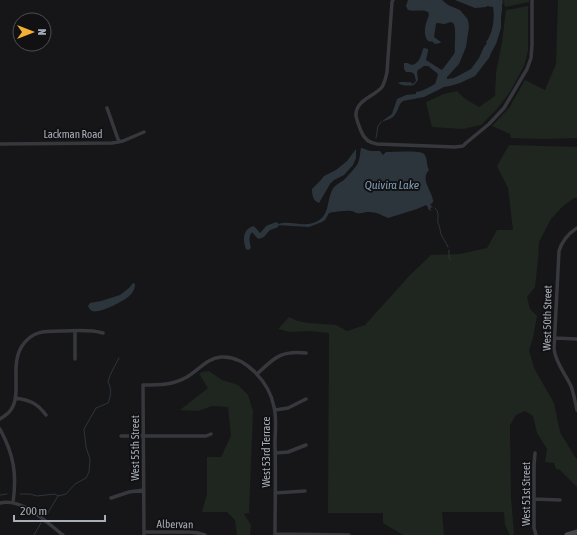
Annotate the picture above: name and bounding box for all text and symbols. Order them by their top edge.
north arrow [12,12,52,52]
text: N [36,29,48,35]
street label: Lackman Road [43,128,103,140]
water label: Quivira Lake [365,178,420,192]
street label: West 50th Street [540,285,554,351]
street label: West 55th Street [129,415,141,481]
street label: West 53rd Terrace [260,416,272,488]
street label: West 51st Street [520,462,532,526]
scale bar [14,497,105,523]
text: 200 m [20,504,47,518]
street label: Albervan [157,518,193,530]

